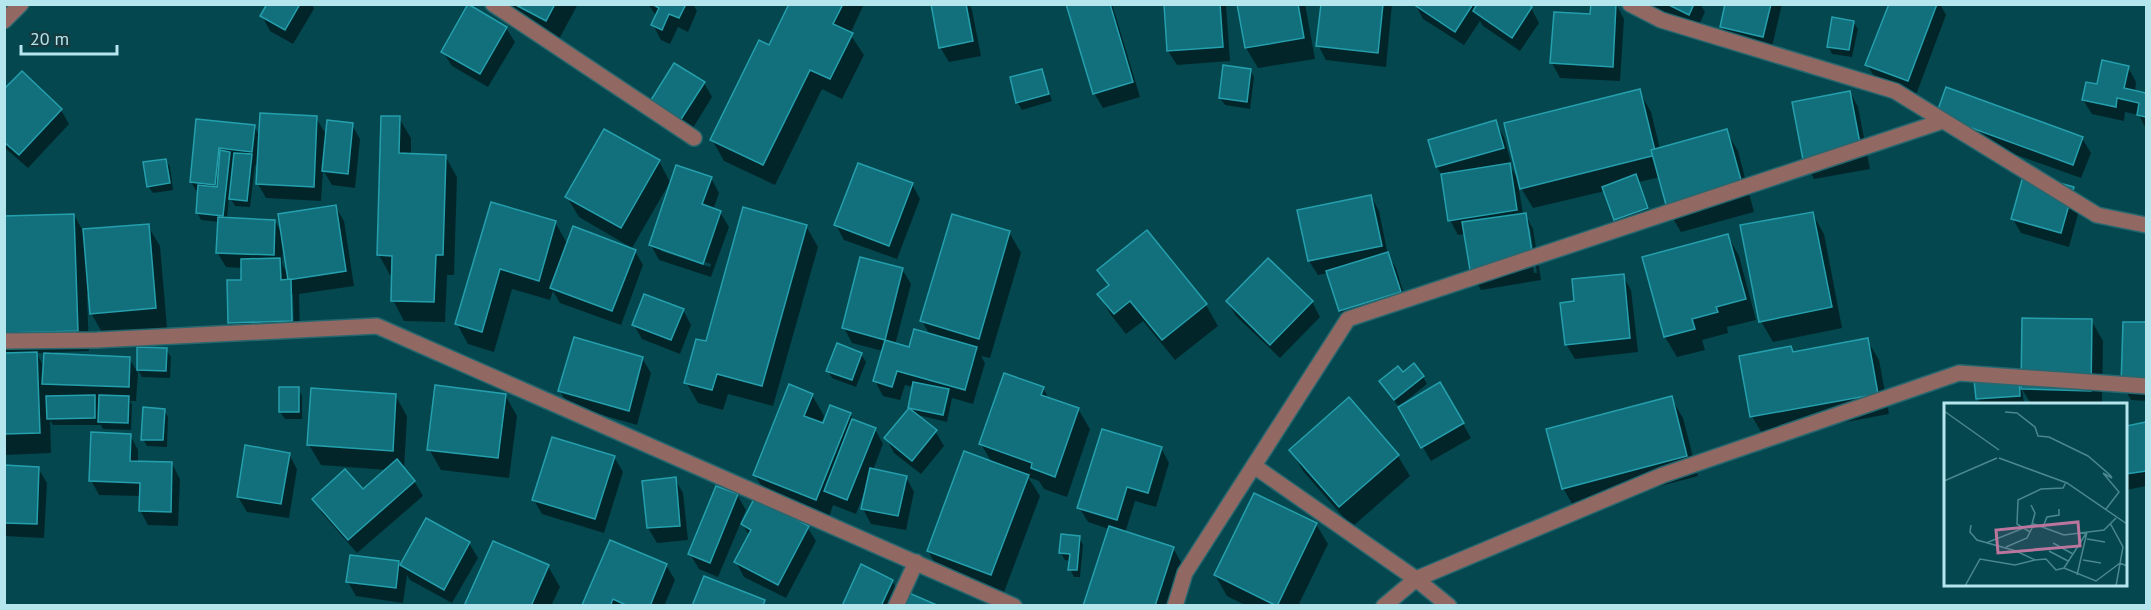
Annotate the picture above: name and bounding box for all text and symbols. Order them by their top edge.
scale bar [21,18,117,56]
text: 20 m [30,27,69,50]
inset map [1944,403,2127,586]

